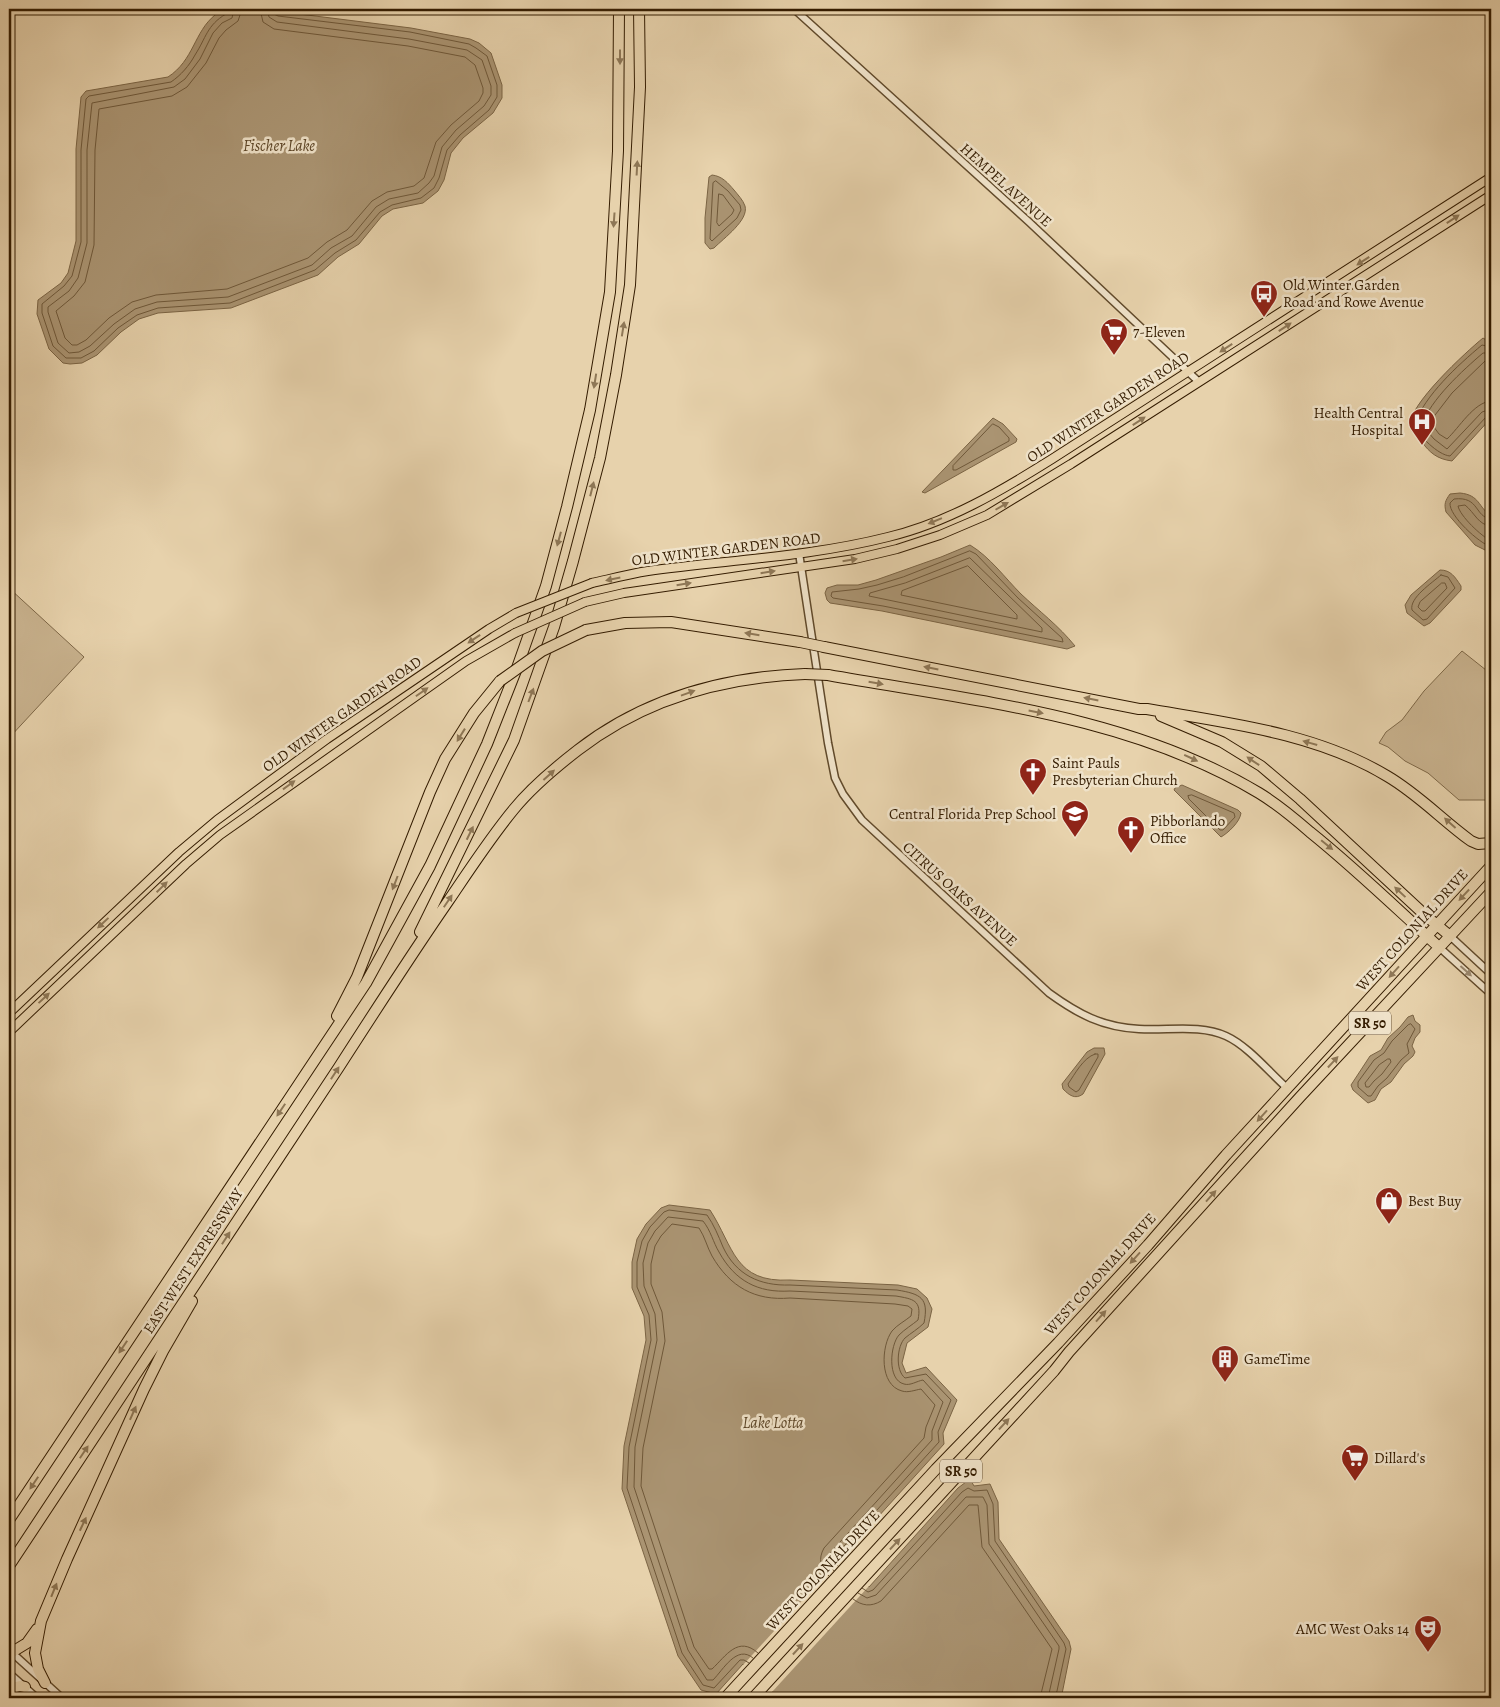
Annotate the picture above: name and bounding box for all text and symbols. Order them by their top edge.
one-way arrow [616,50,624,66]
water label: Fischer Lake [243,135,315,157]
street label: HEMPEL AVENUE [956,139,1056,231]
one-way arrow [633,159,641,175]
one-way arrow [610,212,618,228]
one-way arrow [1446,215,1459,224]
one-way arrow [1356,256,1369,265]
place label: Old Winter Garden Road and Rowe Avenue [1283,275,1424,312]
bus stop icon: Old Winter Garden Road and Rowe Avenue [1249,279,1279,318]
supermarket icon: 7-Eleven [1099,317,1129,356]
one-way arrow [620,321,628,337]
place label: 7-Eleven [1133,322,1185,342]
one-way arrow [1278,322,1291,332]
one-way arrow [1219,344,1233,353]
street label: OLD WINTER GARDEN ROAD [1023,347,1193,467]
one-way arrow [591,373,599,389]
place label: Health Central Hospital [1313,403,1403,440]
hospital icon: Health Central Hospital [1407,407,1437,446]
one-way arrow [1132,416,1145,426]
one-way arrow [588,481,596,496]
one-way arrow [995,502,1009,510]
one-way arrow [927,517,942,525]
street label: OLD WINTER GARDEN ROAD [631,528,821,570]
one-way arrow [554,532,562,547]
one-way arrow [842,555,858,563]
one-way arrow [761,567,777,575]
one-way arrow [604,575,620,583]
one-way arrow [677,580,693,588]
one-way arrow [744,629,760,637]
one-way arrow [467,634,481,644]
street label: OLD WINTER GARDEN ROAD [258,651,426,777]
one-way arrow [924,664,939,672]
one-way arrow [868,680,884,688]
one-way arrow [415,687,429,697]
one-way arrow [528,687,535,702]
one-way arrow [681,689,696,697]
one-way arrow [1082,695,1098,703]
one-way arrow [1028,708,1044,716]
one-way arrow [456,728,465,741]
one-way arrow [1303,738,1318,746]
place label: Saint Pauls Presbyterian Church [1052,753,1178,790]
one-way arrow [1184,755,1198,763]
one-way arrow [1246,756,1260,766]
church icon: Saint Pauls Presbyterian Church [1018,757,1048,796]
one-way arrow [543,769,555,781]
one-way arrow [282,780,295,791]
school or university icon: Central Florida Prep School [1060,799,1090,838]
place label: Central Florida Prep School [889,804,1056,824]
place label: Pibborlando Office [1150,811,1225,848]
church icon: Pibborlando Office [1116,815,1146,854]
one-way arrow [1444,817,1456,829]
one-way arrow [466,826,474,840]
street label: CITRUS OAKS AVENUE [898,837,1022,951]
one-way arrow [1321,840,1334,851]
street label: WEST COLONIAL DRIVE [1351,865,1472,996]
one-way arrow [391,876,399,891]
one-way arrow [156,881,168,893]
one-way arrow [1395,886,1407,898]
one-way arrow [1458,889,1470,901]
one-way arrow [443,894,453,908]
one-way arrow [98,917,110,929]
one-way arrow [1388,965,1400,977]
one-way arrow [1459,965,1471,977]
one-way arrow [38,992,50,1004]
road number: SR 50 [1349,1011,1391,1034]
one-way arrow [1327,1056,1339,1068]
one-way arrow [330,1066,339,1080]
one-way arrow [276,1103,286,1116]
one-way arrow [1256,1109,1268,1121]
street label: EAST-WEST EXPRESSWAY [138,1184,248,1338]
shop icon: Best Buy [1374,1186,1404,1225]
one-way arrow [1205,1190,1217,1202]
place label: Best Buy [1408,1191,1462,1211]
street label: WEST COLONIAL DRIVE [1039,1209,1160,1340]
one-way arrow [221,1231,231,1245]
one-way arrow [1129,1252,1141,1264]
one-way arrow [1095,1310,1107,1322]
one-way arrow [119,1340,128,1354]
building icon: GameTime [1210,1344,1240,1383]
place label: GameTime [1244,1349,1311,1369]
one-way arrow [130,1406,138,1420]
water label: Lake Lotta [743,1412,804,1434]
one-way arrow [999,1418,1010,1431]
supermarket icon: Dillard's [1340,1443,1370,1482]
one-way arrow [79,1446,89,1459]
place label: Dillard's [1374,1448,1425,1468]
road number: SR 50 [940,1460,982,1482]
one-way arrow [29,1476,38,1489]
street label: WEST COLONIAL DRIVE [761,1505,884,1635]
one-way arrow [79,1517,87,1531]
one-way arrow [889,1537,900,1550]
one-way arrow [50,1582,58,1597]
theatre icon: AMC West Oaks 14 [1413,1614,1443,1653]
place label: AMC West Oaks 14 [1295,1619,1409,1639]
one-way arrow [792,1643,804,1655]

